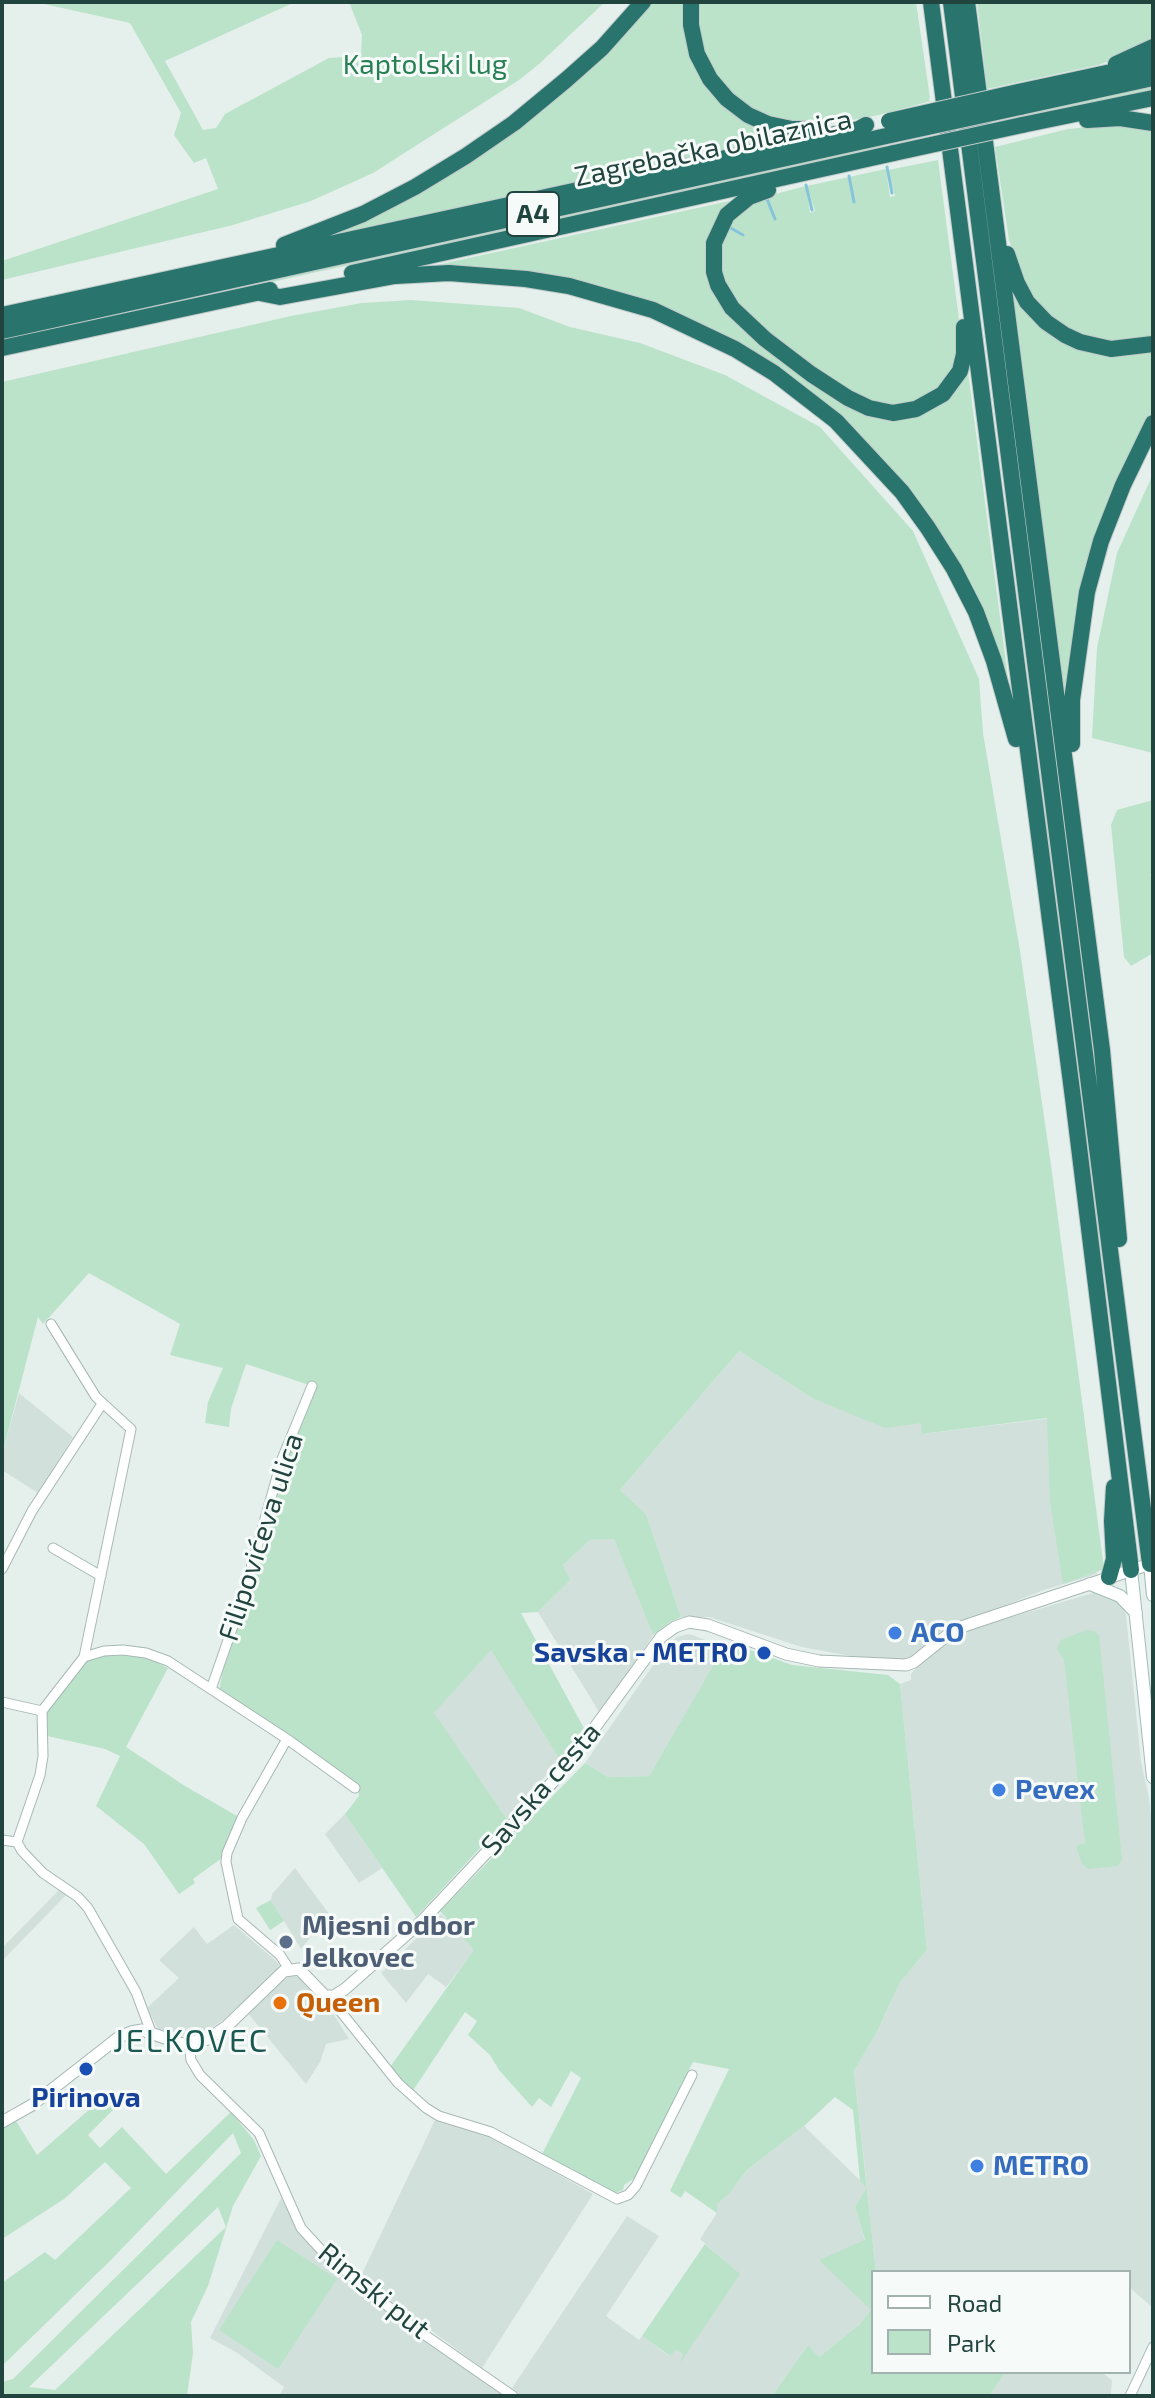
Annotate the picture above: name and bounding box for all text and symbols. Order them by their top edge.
park label: Kaptolski lug [343,48,507,82]
street label: Zagrebačka obilaznica [571,102,855,194]
road number: A4 [507,192,559,236]
street label: Filipovićeva ulica [212,1429,310,1645]
place label: ACO [911,1616,965,1650]
marker: ACO [886,1624,904,1642]
place label: Savska - METRO [534,1636,748,1670]
marker: Savska - METRO [755,1644,773,1662]
street label: Savska cesta [474,1716,608,1862]
place label: Pevex [1015,1773,1095,1807]
marker: Pevex [990,1781,1008,1799]
place label: Mjesni odbor Jelkovec [302,1909,475,1975]
marker: Mjesni odbor Jelkovec [277,1933,295,1951]
place label: Queen [296,1986,380,2020]
marker: Queen [271,1994,289,2012]
district label: JELKOVEC [113,2022,269,2060]
marker: Pirinova [77,2060,95,2078]
place label: Pirinova [31,2081,141,2115]
place label: METRO [993,2149,1089,2183]
marker: METRO [968,2157,986,2175]
street label: Rimski put [312,2236,436,2346]
legend [871,2270,1131,2374]
text: Road [947,2288,1002,2317]
text: Park [947,2328,996,2357]

